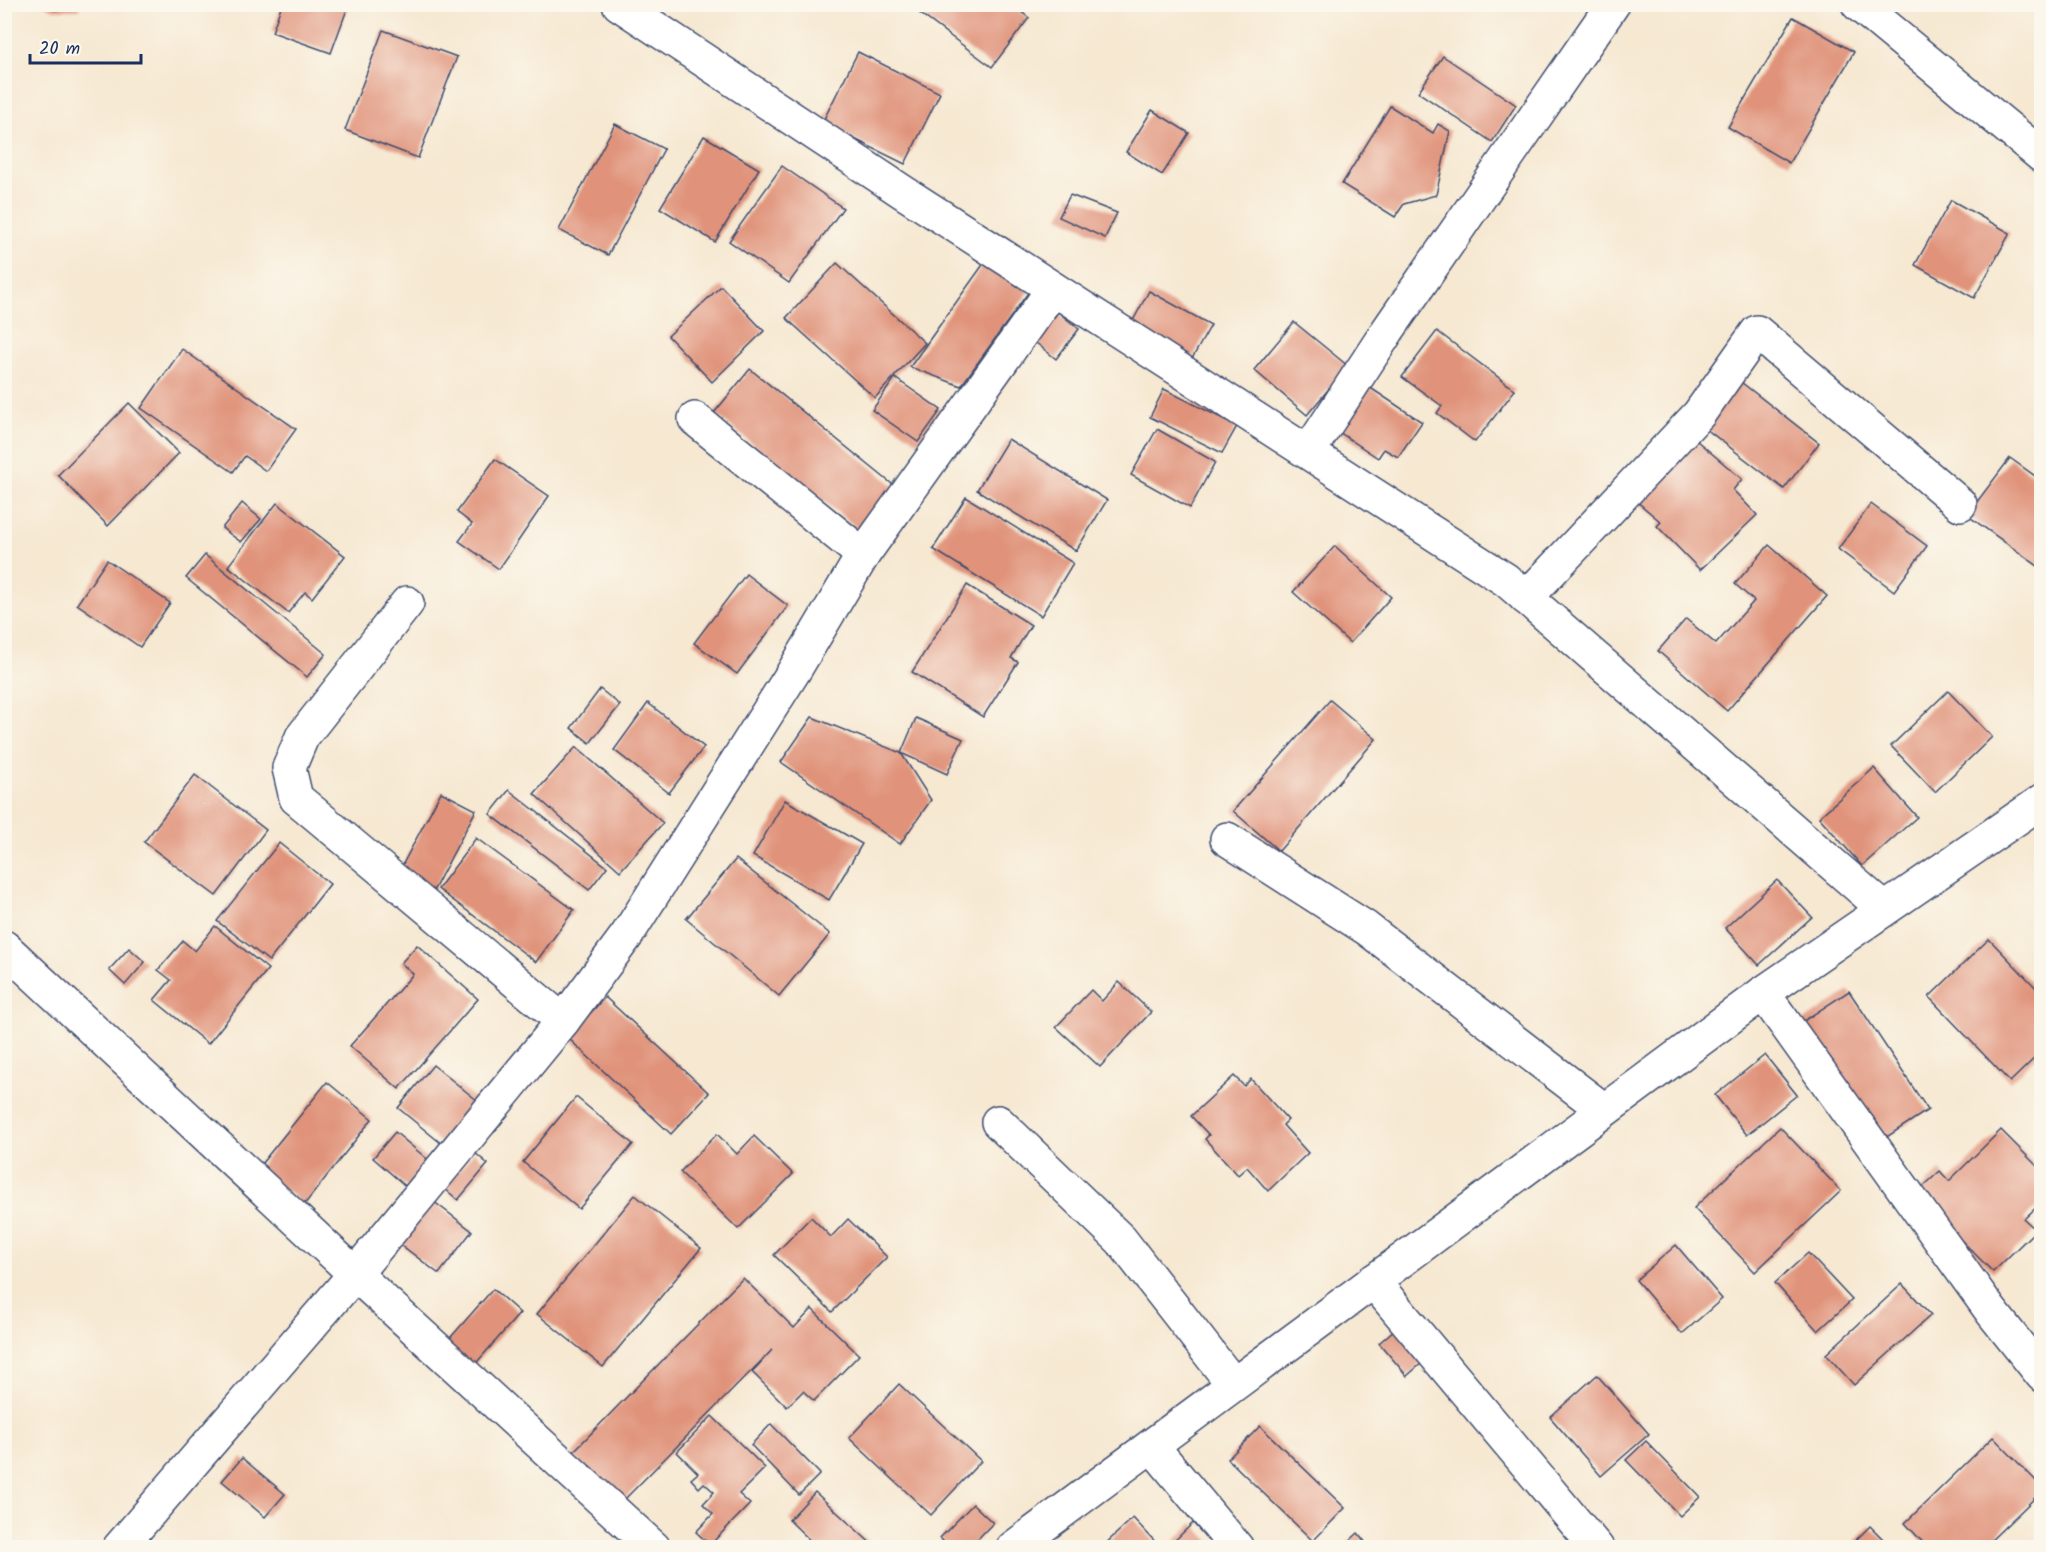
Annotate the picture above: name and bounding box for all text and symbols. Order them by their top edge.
scale bar [30,27,141,65]
text: 20 m [39,35,80,64]

